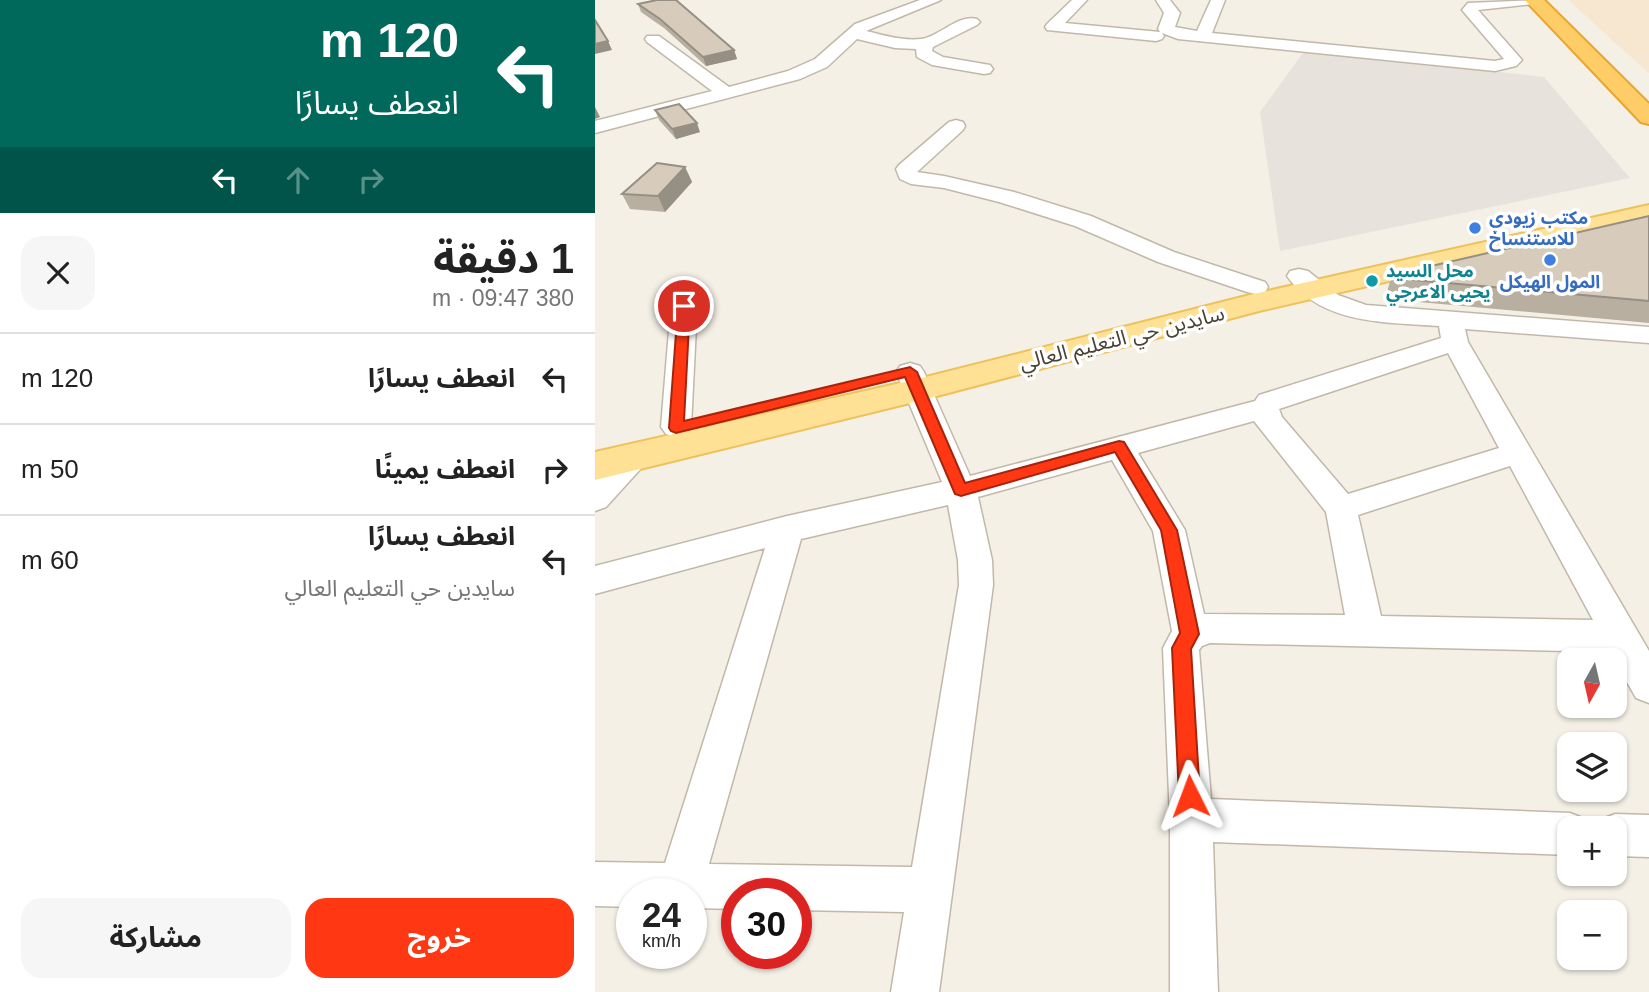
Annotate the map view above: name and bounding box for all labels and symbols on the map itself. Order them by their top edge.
place label: مكتب زيودي للاستنساخ [1489,208,1588,252]
marker: مكتب زيودي للاستنساخ [1467,220,1483,236]
marker: المول الهيكل [1542,252,1558,268]
place label: محل السيد يحيى الاعرجي [1386,261,1490,306]
place label: المول الهيكل [1500,272,1600,293]
marker: محل السيد يحيى الاعرجي [1364,273,1380,289]
pin [654,276,714,336]
street label: سايدين حي التعليم العالي [1017,301,1228,379]
north arrow [1557,648,1627,718]
position arrow [1153,759,1227,833]
speed limit sign: 30 [721,878,812,969]

